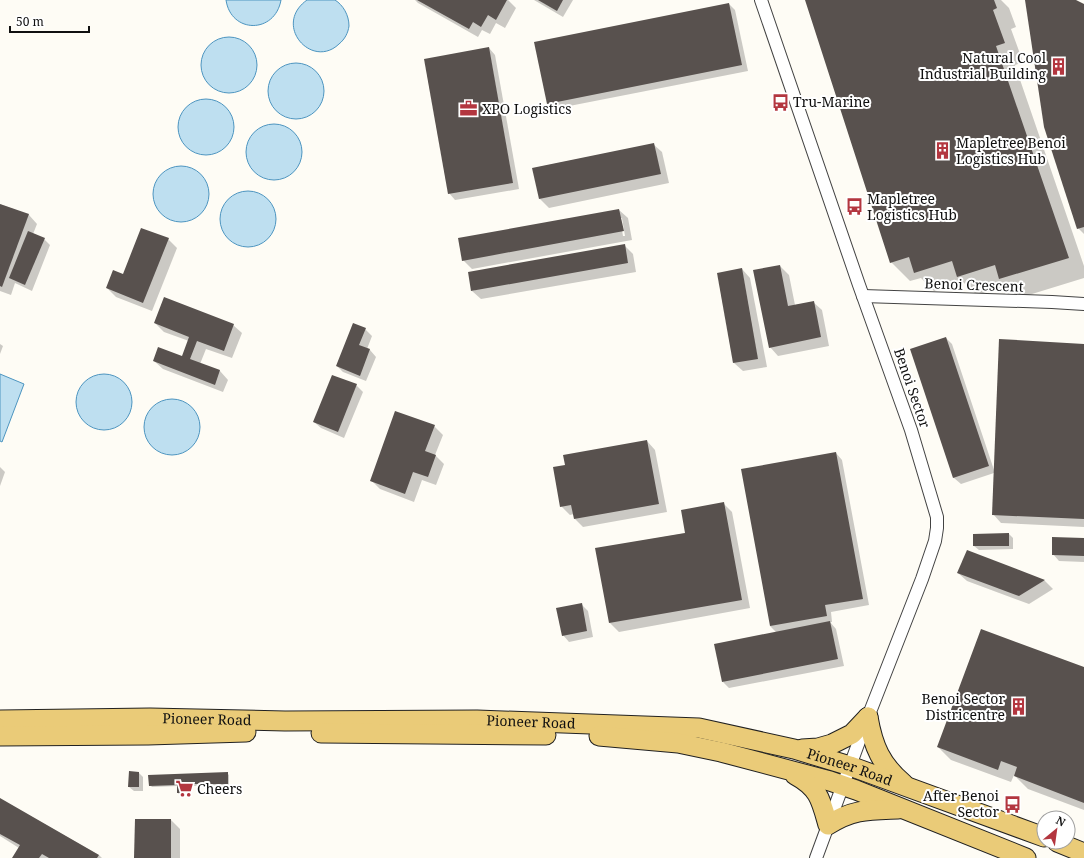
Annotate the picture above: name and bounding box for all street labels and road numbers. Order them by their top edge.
street label: Benoi Crescent [924,273,1024,296]
street label: Benoi Sector [890,345,935,431]
street label: Pioneer Road [162,708,252,729]
street label: Pioneer Road [486,710,576,733]
street label: Pioneer Road [805,743,896,790]

